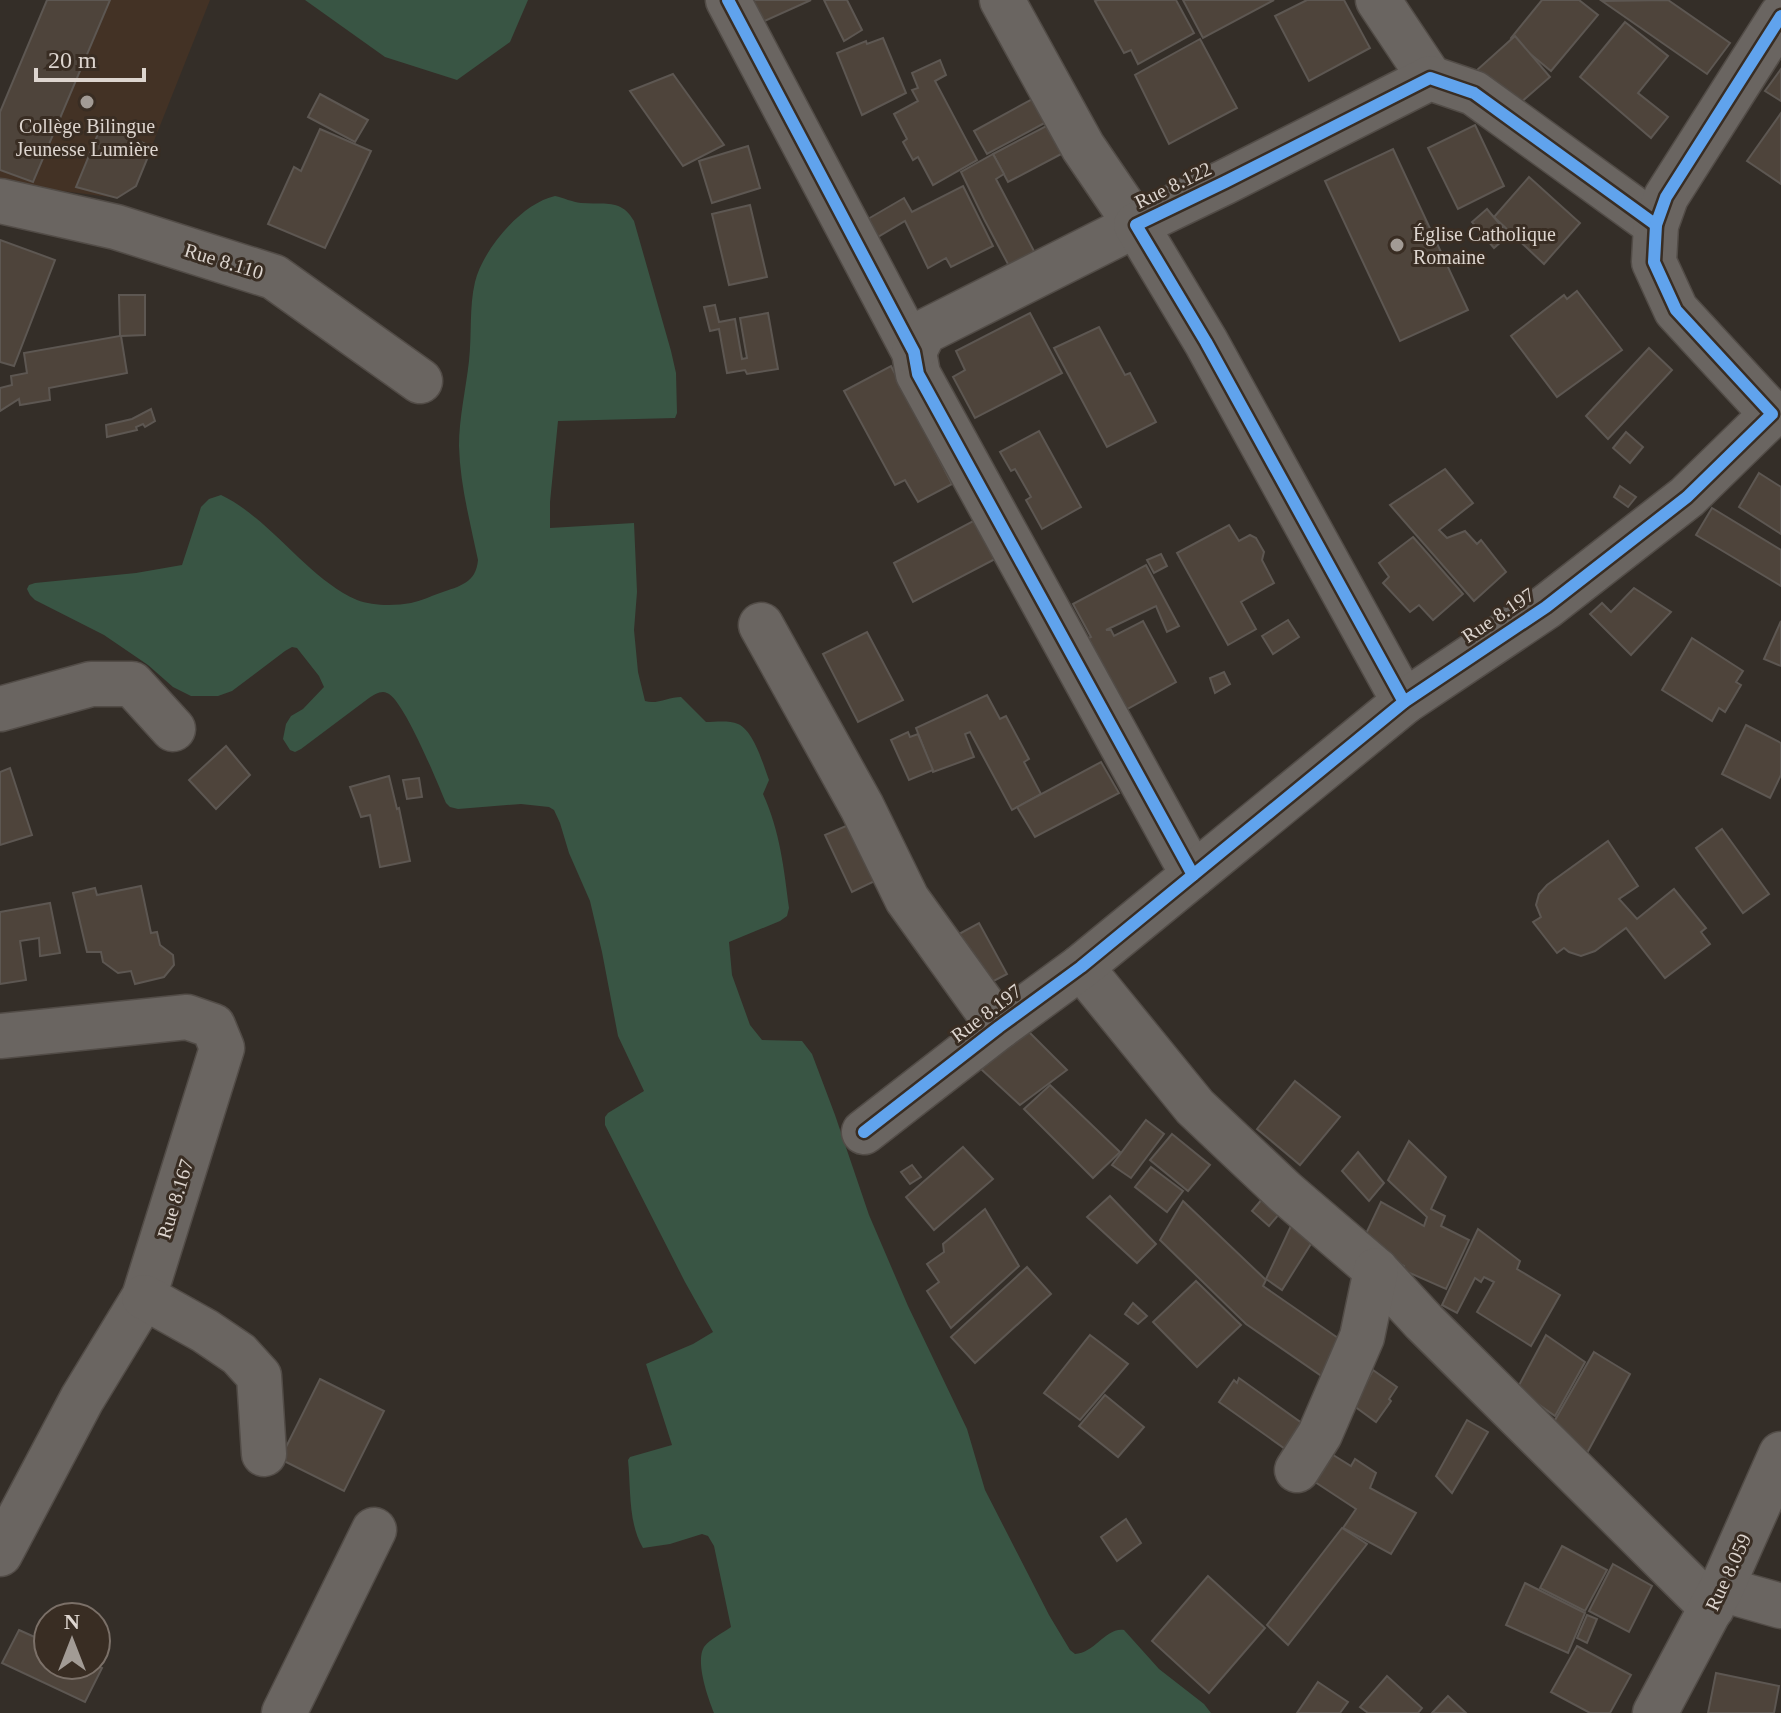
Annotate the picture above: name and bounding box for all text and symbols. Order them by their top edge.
scale bar [36,32,144,82]
text: 20 m [48,47,97,73]
marker: Collège Bilingue Jeunesse Lumière [78,93,96,111]
place label: Collège Bilingue Jeunesse Lumière [16,115,158,160]
street label: Rue 8.122 [1131,157,1215,213]
place label: Église Catholique Romaine [1413,223,1556,268]
marker: Église Catholique Romaine [1388,236,1406,254]
street label: Rue 8.110 [182,239,266,283]
street label: Rue 8.197 [1458,583,1538,647]
street label: Rue 8.197 [947,979,1025,1047]
street label: Rue 8.167 [152,1156,198,1242]
street label: Rue 8.059 [1701,1530,1755,1614]
north arrow [32,1601,112,1681]
text: N [64,1609,80,1634]

